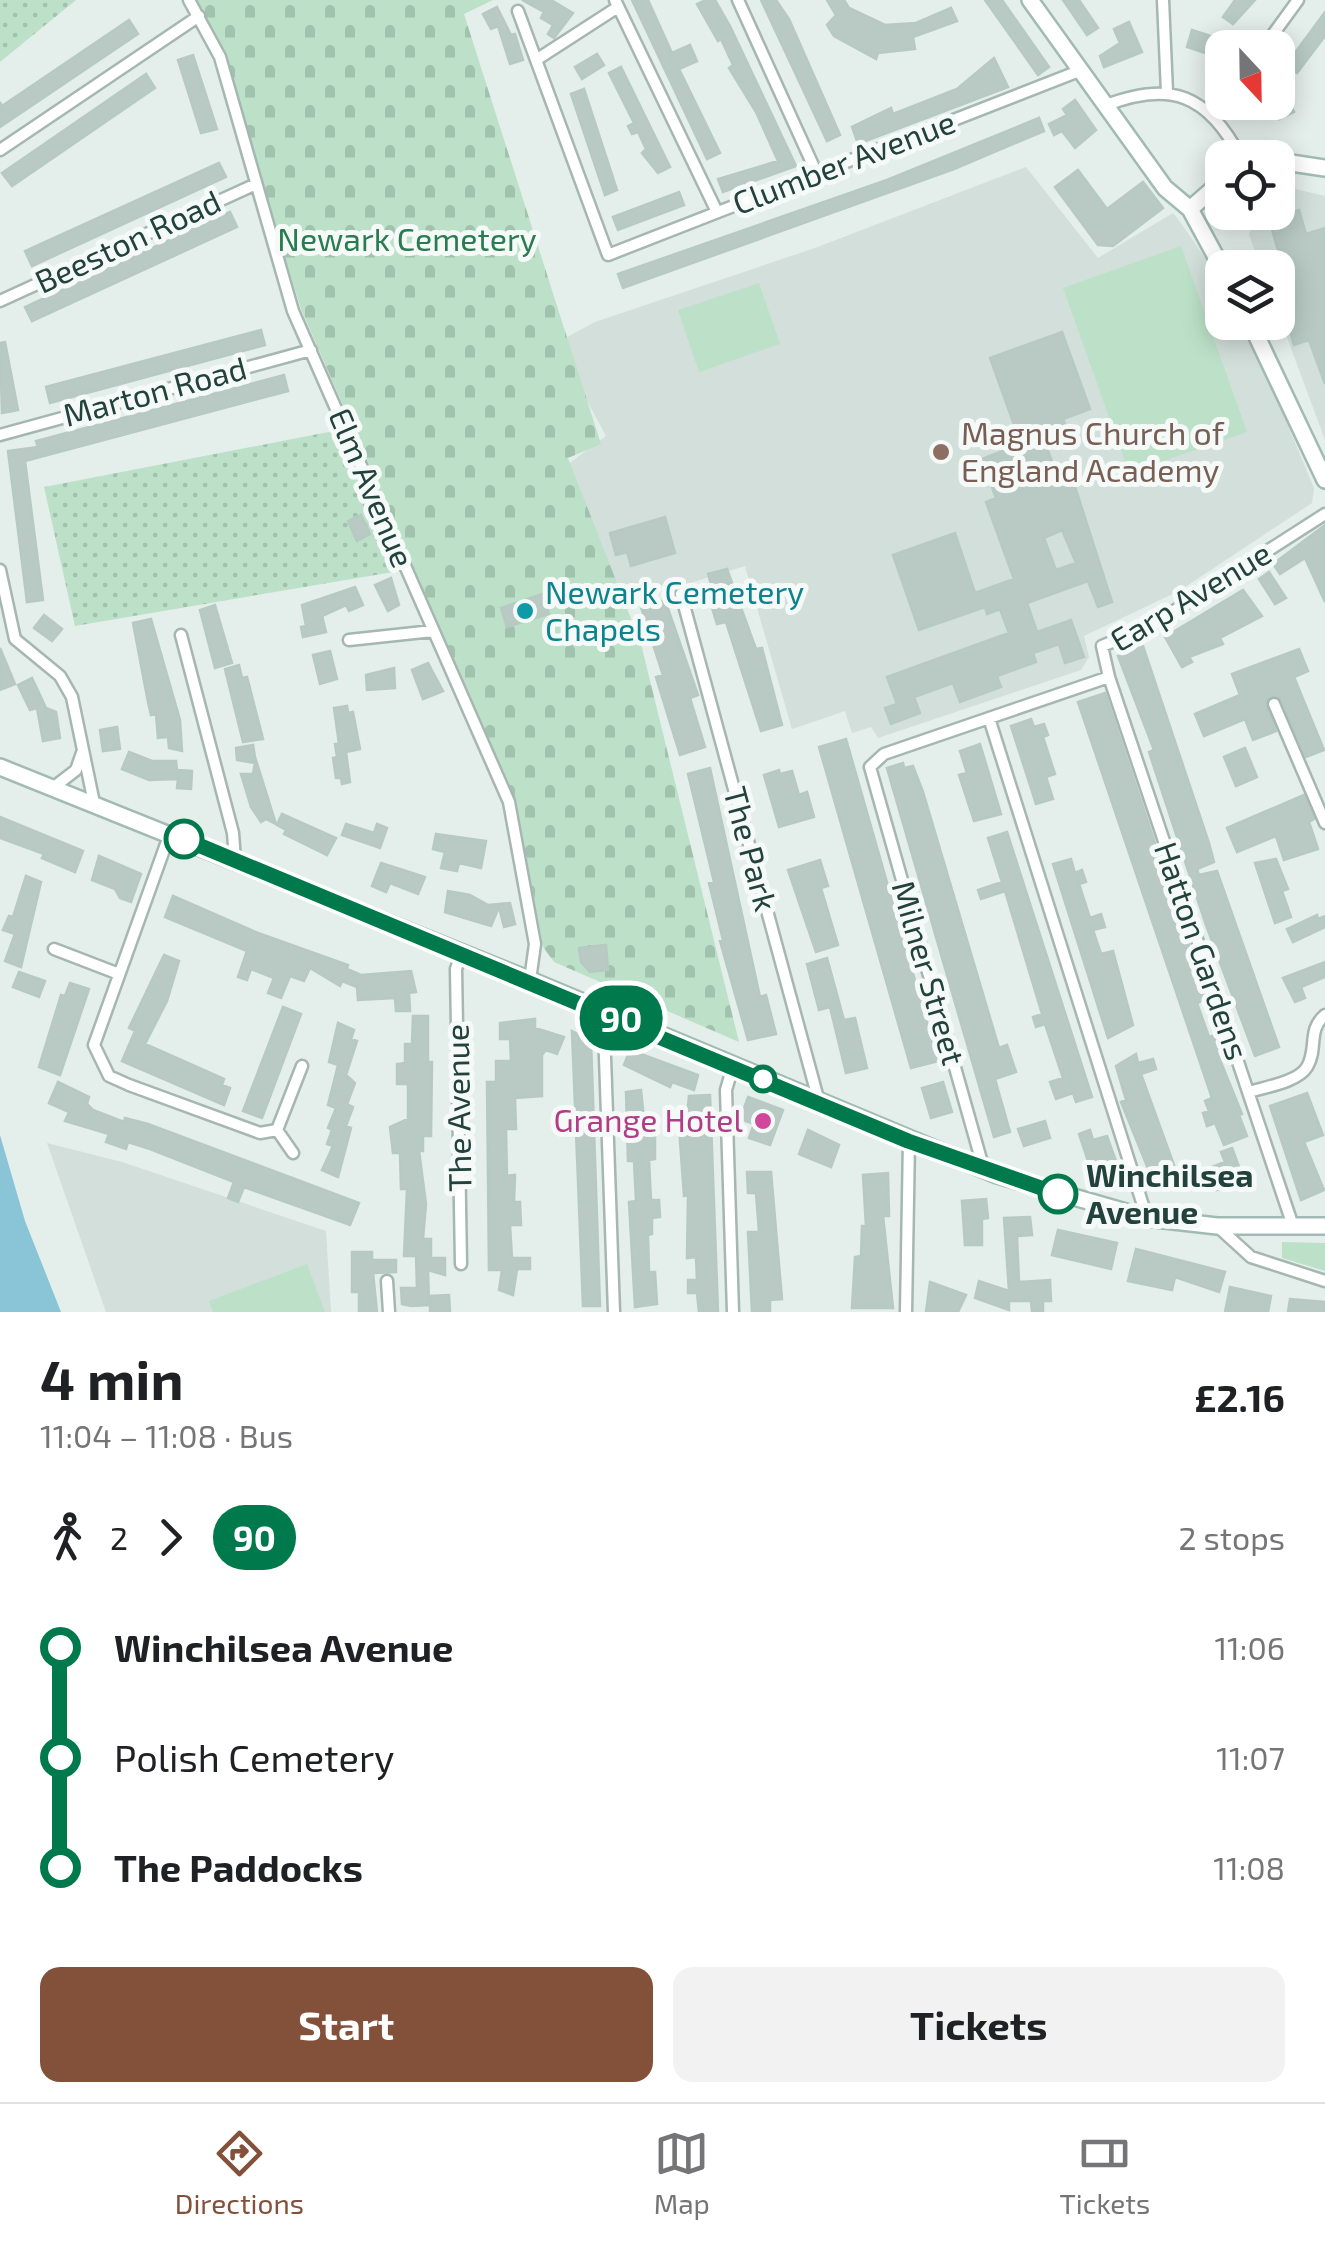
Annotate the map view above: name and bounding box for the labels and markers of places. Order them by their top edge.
place label: Magnus Church of England Academy [961,413,1225,488]
marker: Magnus Church of England Academy [930,441,952,463]
place label: Newark Cemetery Chapels [545,572,804,647]
marker: Newark Cemetery Chapels [514,600,536,622]
unlabelled marker [165,820,203,858]
unlabelled marker [750,1066,776,1092]
place label: Grange Hotel [553,1100,743,1138]
marker: Grange Hotel [752,1110,774,1132]
place label: Winchilsea Avenue [1086,1155,1253,1230]
marker: Winchilsea Avenue [1039,1175,1077,1213]

